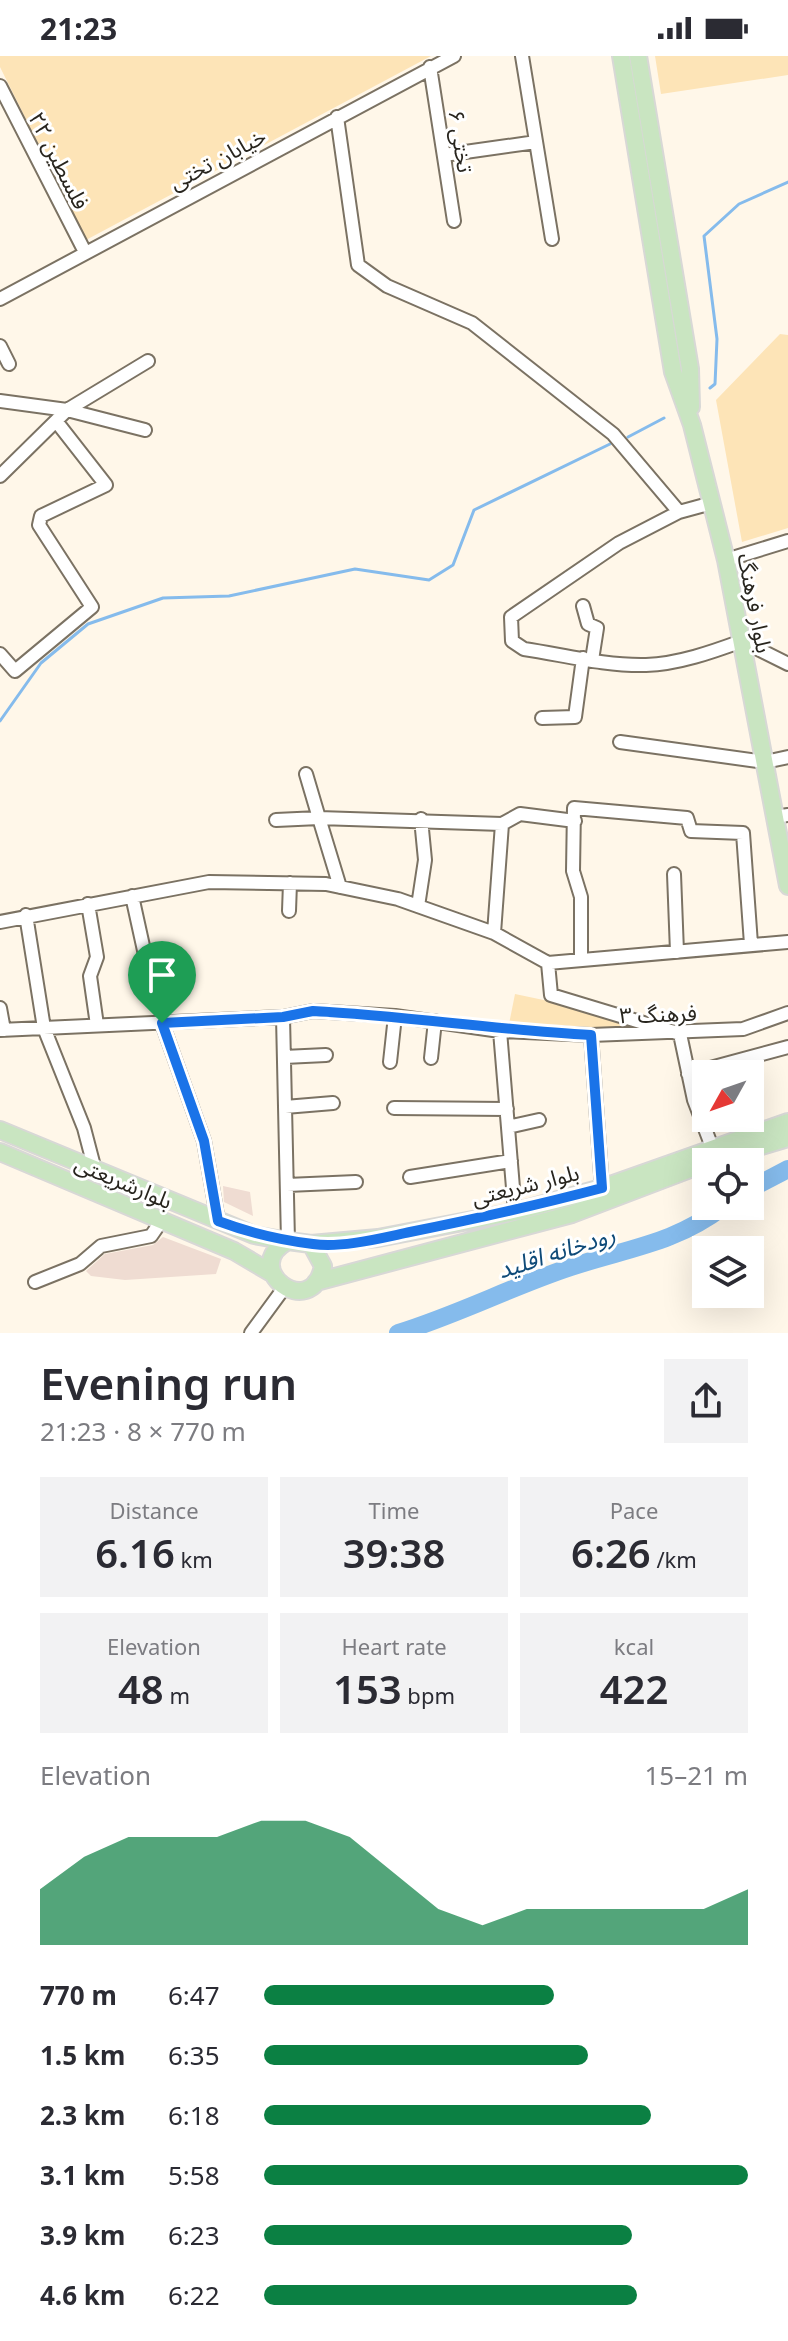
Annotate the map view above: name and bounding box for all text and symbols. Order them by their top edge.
text: 21:23 [40,8,117,49]
street label: فلسطین ۲۲ [23,106,97,214]
street label: تختی ۶ [442,107,482,175]
street label: خیابان تختی [163,120,271,196]
street label: بلوار فرهنگ [732,550,780,656]
pin [128,941,196,1023]
icon: arrive [140,953,184,997]
street label: فرهنگ ۳ [619,997,697,1029]
north arrow [692,1060,764,1132]
map controls [692,1060,764,1308]
street label: بلوارشریعتی [71,1147,177,1215]
button: locate [692,1148,764,1220]
street label: بلوار شریعتی [468,1156,582,1212]
water label: رودخانه اقلید [493,1216,619,1286]
button: layers [692,1236,764,1308]
text: Evening run [40,1353,297,1413]
button: share [664,1359,748,1443]
text: 21:23 · 8 × 770 m [40,1413,246,1449]
text: Distance [109,1495,199,1525]
text: Time [369,1495,419,1525]
text: Pace [610,1495,658,1525]
text: 6.16 [95,1525,175,1580]
text: 39:38 [343,1525,445,1580]
text: 6:26 [571,1525,651,1580]
text: km [175,1544,213,1574]
text: /km [651,1544,697,1574]
text: Elevation [107,1631,201,1661]
text: Heart rate [341,1631,447,1661]
text: kcal [614,1631,654,1661]
text: 48 [118,1661,164,1716]
text: 153 [333,1661,402,1716]
text: 422 [600,1661,668,1716]
text: m [164,1680,190,1710]
text: bpm [402,1680,455,1710]
text: Elevation [40,1757,151,1793]
text: 15–21 m [644,1757,748,1793]
text: 770 m [40,1977,117,2013]
text: 6:47 [168,1977,220,2013]
text: 1.5 km [40,2037,125,2073]
text: 6:35 [168,2037,220,2073]
text: 2.3 km [40,2097,125,2133]
text: 6:18 [168,2097,220,2133]
text: 3.1 km [40,2157,125,2193]
text: 5:58 [168,2157,220,2193]
text: 3.9 km [40,2217,125,2253]
text: 6:23 [168,2217,220,2253]
text: 4.6 km [40,2277,125,2313]
text: 6:22 [168,2277,220,2313]

